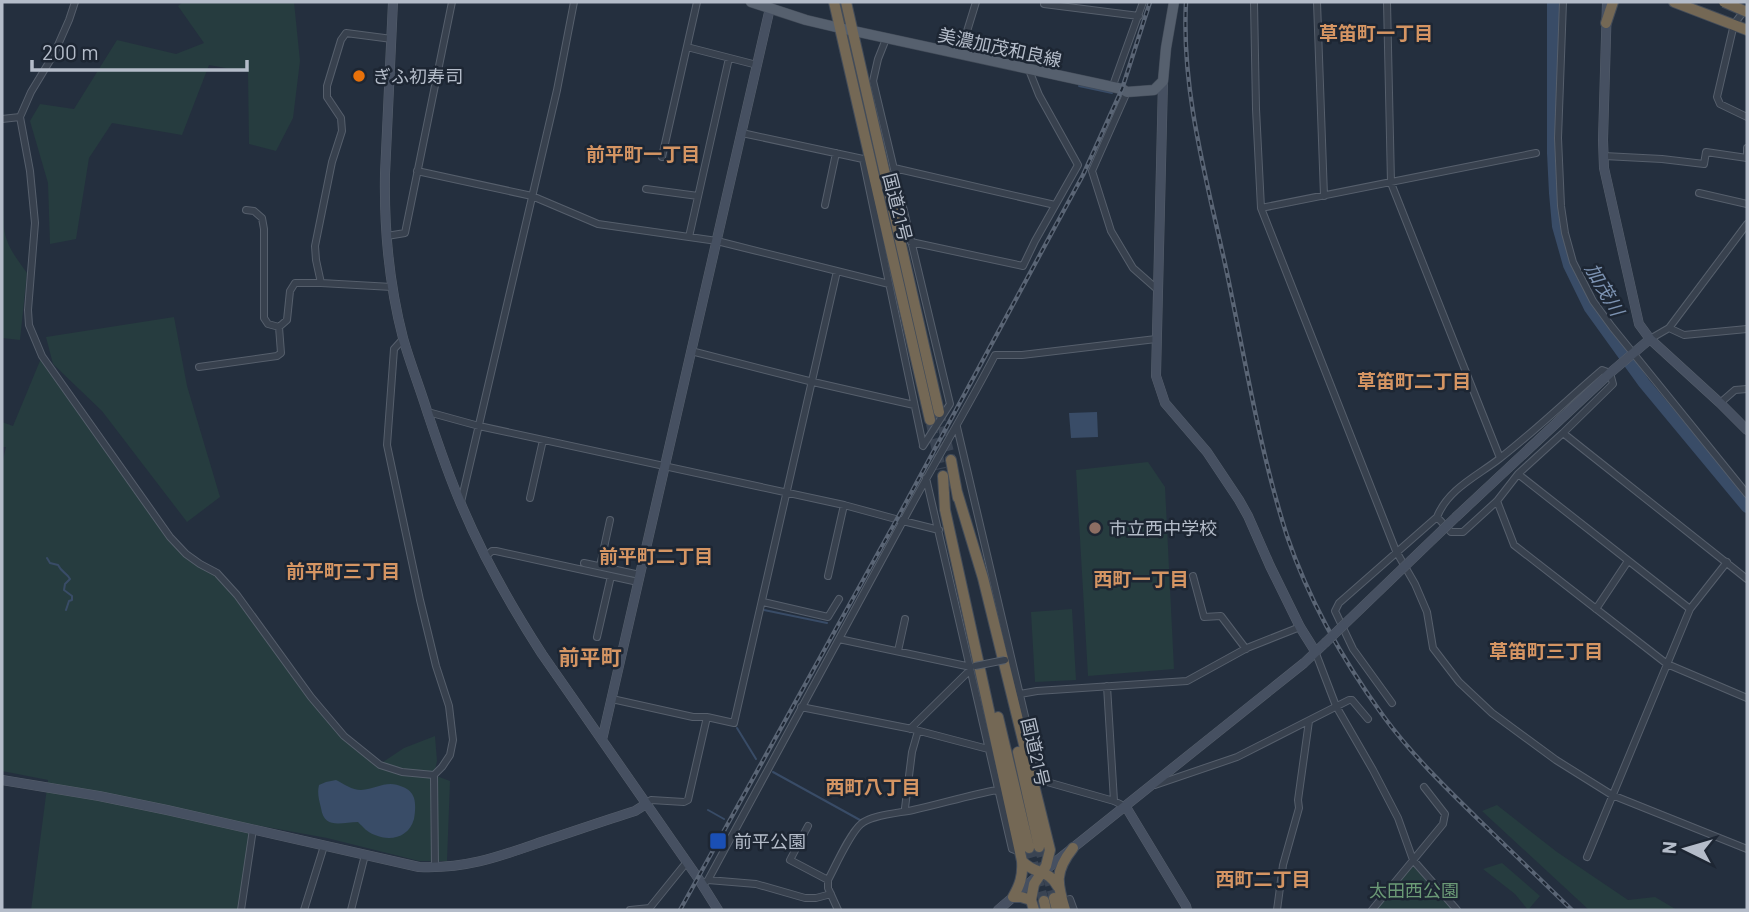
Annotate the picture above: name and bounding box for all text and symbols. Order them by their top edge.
district label: 草笛町一丁目 [1319,21,1433,44]
street label: 美濃加茂和良線 [936,23,1064,71]
scale bar [32,28,247,72]
text: 200 m [42,39,99,64]
place label: ぎふ初寿司 [373,65,463,87]
marker: ぎふ初寿司 [351,68,367,84]
district label: 前平町一丁目 [586,142,700,165]
street label: 国道21号 [879,171,917,243]
water label: 加茂川 [1581,259,1630,321]
district label: 草笛町二丁目 [1357,369,1471,392]
place label: 市立西中学校 [1109,517,1217,539]
marker: 市立西中学校 [1087,520,1103,536]
district label: 前平町二丁目 [599,544,713,567]
district label: 前平町三丁目 [286,559,400,582]
district label: 西町一丁目 [1093,567,1189,590]
district label: 草笛町三丁目 [1489,639,1603,662]
district label: 前平町 [559,644,622,669]
street label: 国道21号 [1017,716,1055,788]
district label: 西町八丁目 [825,775,921,798]
north arrow [1651,814,1721,884]
place label: 前平公園 [734,830,806,852]
marker: 前平公園 [708,831,728,851]
text: N [1657,840,1681,855]
district label: 西町二丁目 [1215,867,1311,890]
park label: 太田西公園 [1369,879,1459,901]

